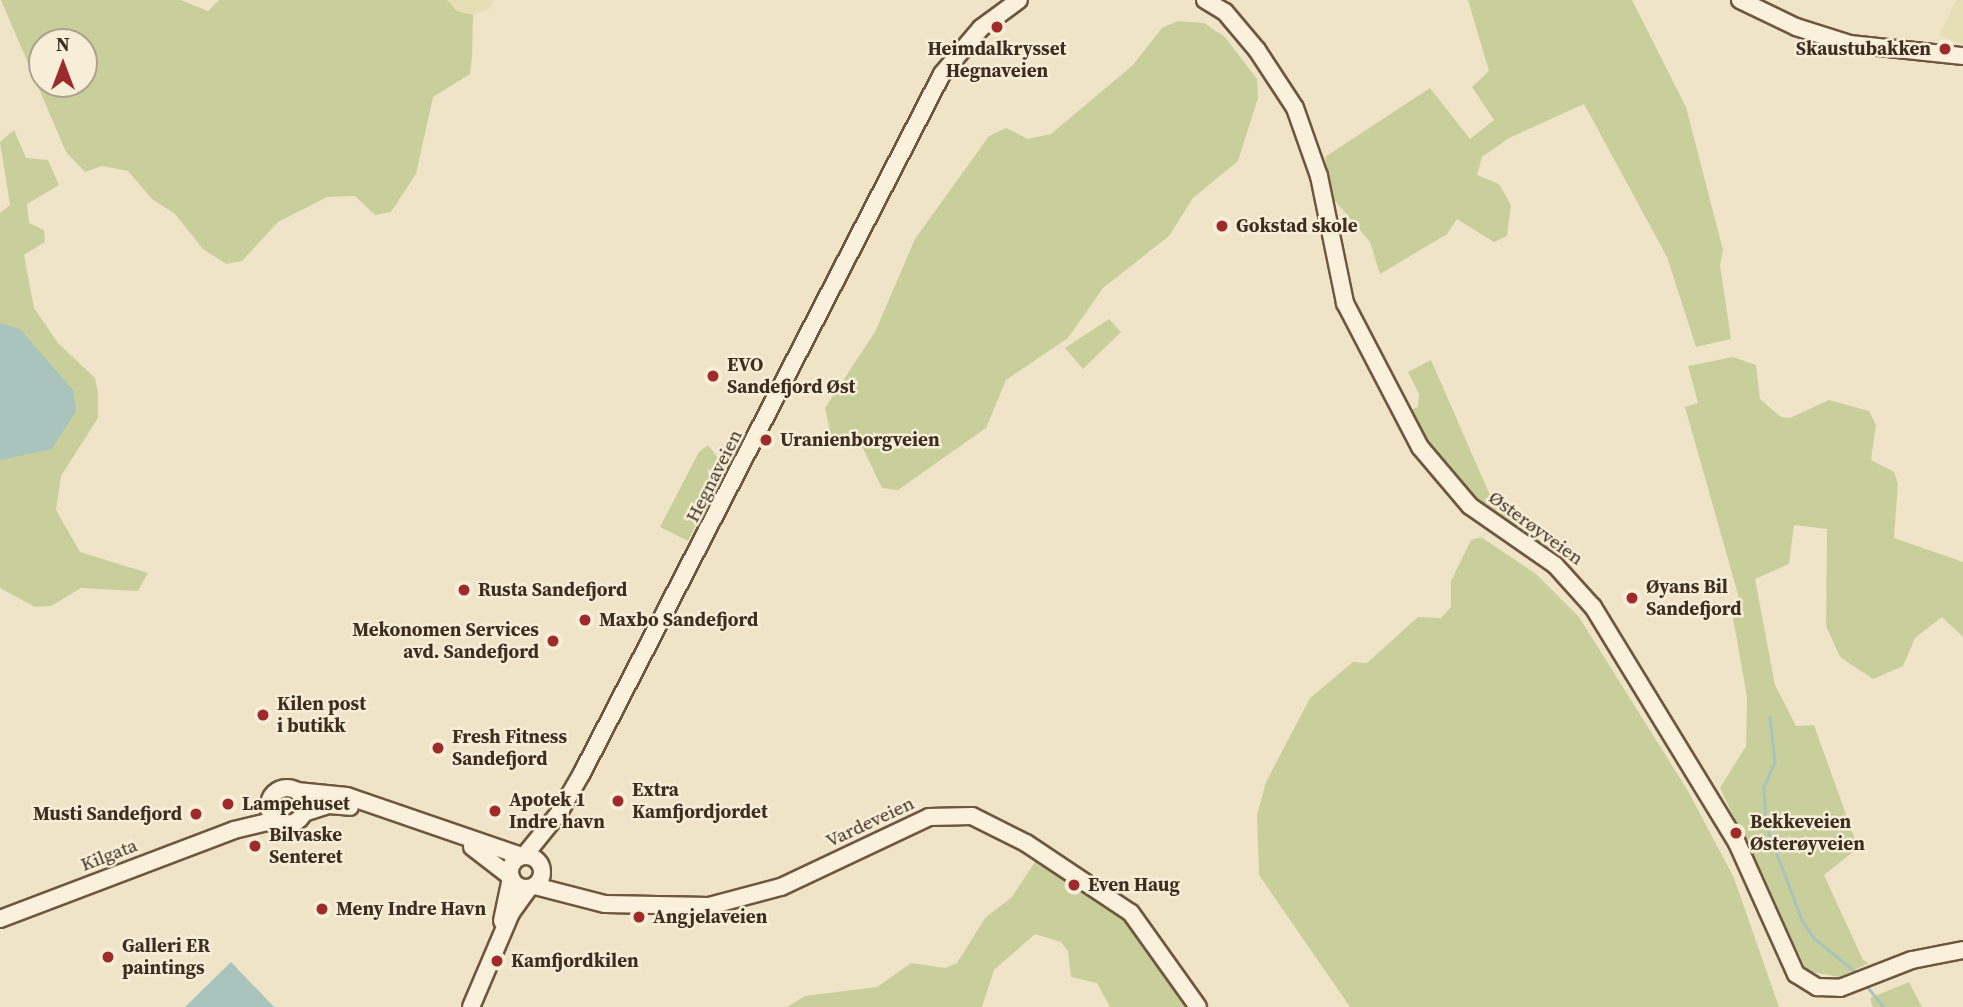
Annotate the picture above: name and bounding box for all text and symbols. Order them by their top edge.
marker: Heimdalkrysset Hegnaveien [989,19,1005,35]
north arrow [28,28,98,98]
text: N [56,31,70,57]
place label: Heimdalkrysset Hegnaveien [928,38,1066,82]
place label: Skaustubakken [1796,38,1931,60]
marker: Skaustubakken [1937,41,1953,57]
place label: Gokstad skole [1236,215,1358,237]
marker: Gokstad skole [1214,218,1230,234]
place label: EVO Sandefjord Øst [727,354,855,398]
marker: EVO Sandefjord Øst [705,368,721,384]
street label: Hegnaveien [681,426,747,526]
place label: Uranienborgveien [780,429,940,451]
marker: Uranienborgveien [758,432,774,448]
street label: Østerøyveien [1484,486,1588,570]
place label: Øyans Bil Sandefjord [1646,576,1742,620]
place label: Rusta Sandefjord [478,579,627,601]
marker: Rusta Sandefjord [456,582,472,598]
marker: Øyans Bil Sandefjord [1624,590,1640,606]
place label: Maxbo Sandefjord [599,609,758,631]
marker: Maxbo Sandefjord [577,612,593,628]
place label: Mekonomen Services avd. Sandefjord [352,619,539,663]
marker: Mekonomen Services avd. Sandefjord [545,633,561,649]
place label: Kilen post i butikk [277,693,366,737]
marker: Kilen post i butikk [255,707,271,723]
place label: Fresh Fitness Sandefjord [452,726,567,770]
marker: Fresh Fitness Sandefjord [430,740,446,756]
place label: Extra Kamfjordjordet [632,779,768,823]
place label: Apotek 1 Indre havn [509,789,605,833]
street label: Vardeveien [822,792,918,852]
place label: Lampehuset [242,793,350,815]
marker: Extra Kamfjordjordet [610,793,626,809]
marker: Lampehuset [220,796,236,812]
place label: Musti Sandefjord [33,803,182,825]
marker: Apotek 1 Indre havn [487,803,503,819]
marker: Musti Sandefjord [188,806,204,822]
place label: Bekkeveien Østerøyveien [1750,811,1865,855]
place label: Bilvaske Senteret [269,824,343,868]
marker: Bekkeveien Østerøyveien [1728,825,1744,841]
street label: Kilgata [77,834,141,876]
marker: Bilvaske Senteret [247,838,263,854]
place label: Even Haug [1088,874,1180,896]
marker: Even Haug [1066,877,1082,893]
place label: Meny Indre Havn [336,898,486,920]
marker: Meny Indre Havn [314,901,330,917]
place label: Angjelaveien [653,906,767,928]
marker: Angjelaveien [631,909,647,925]
place label: Galleri ER paintings [122,935,210,979]
marker: Galleri ER paintings [100,949,116,965]
place label: Kamfjordkilen [511,950,639,972]
marker: Kamfjordkilen [489,953,505,969]

